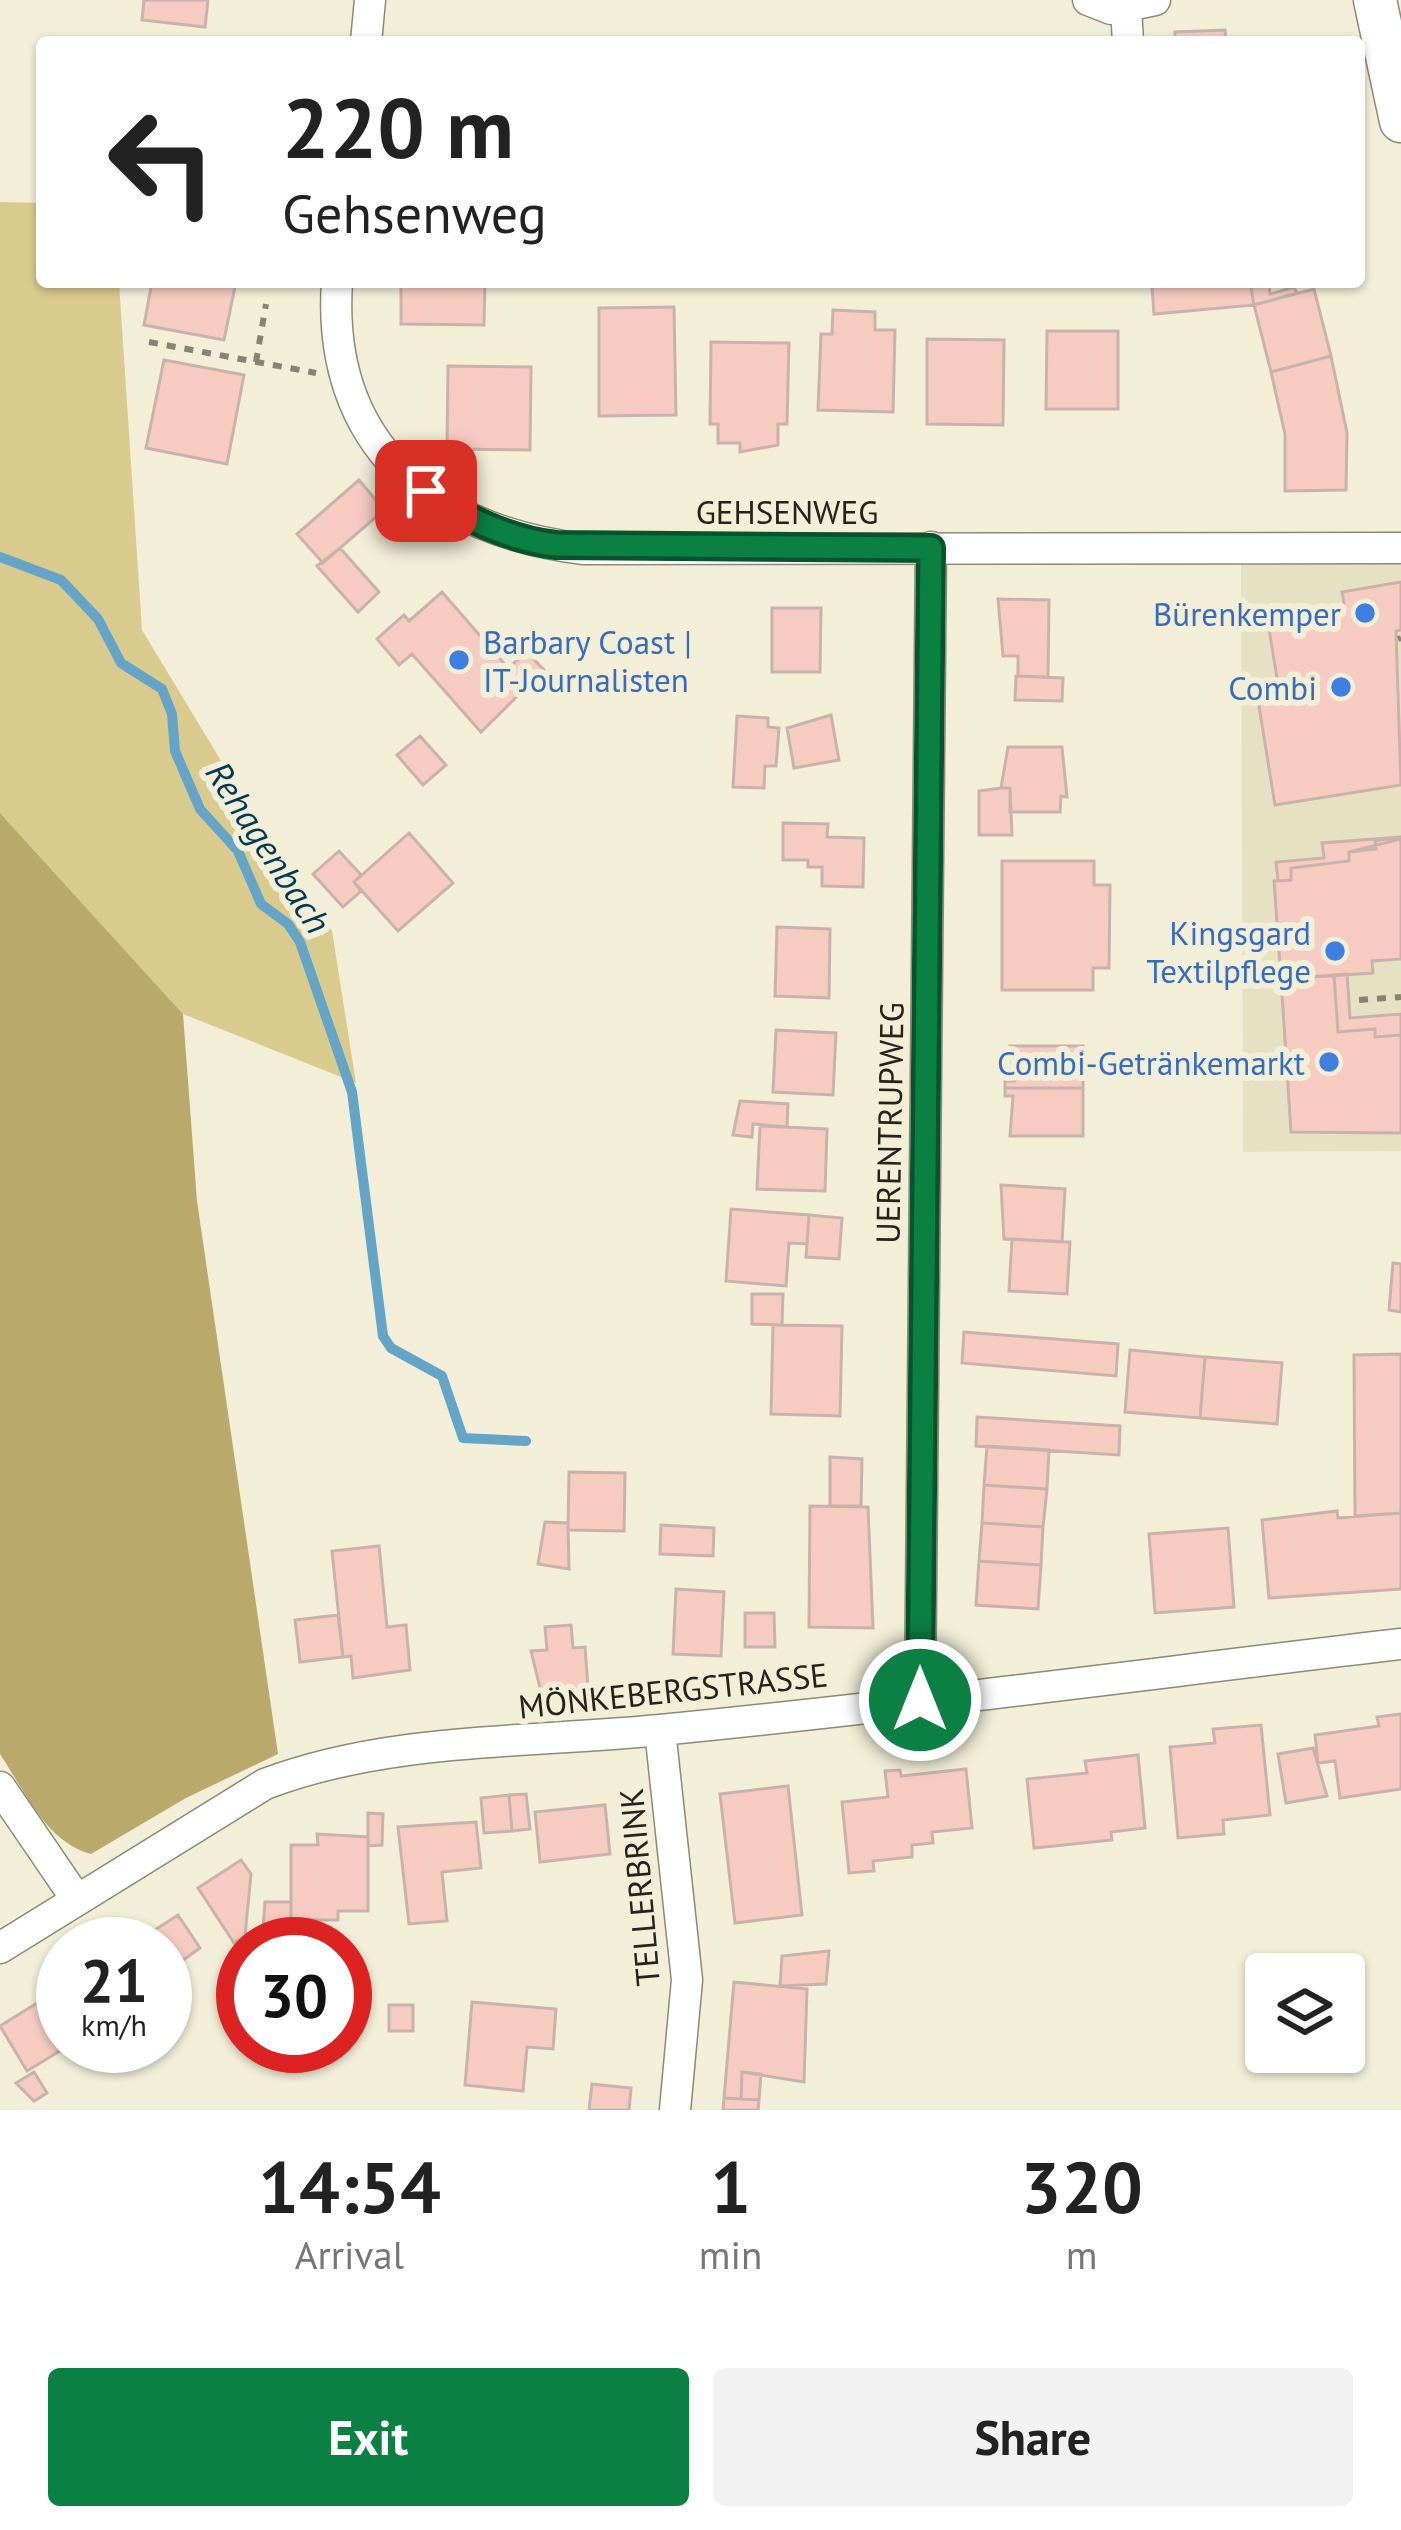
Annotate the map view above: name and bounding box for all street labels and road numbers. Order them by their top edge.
street label: GEHSENWEG [696,490,878,533]
street label: UERENTRUPWEG [865,1002,913,1244]
street label: MÖNKEBERGSTRASSE [516,1652,830,1728]
street label: TELLERBRINK [609,1786,669,1988]

